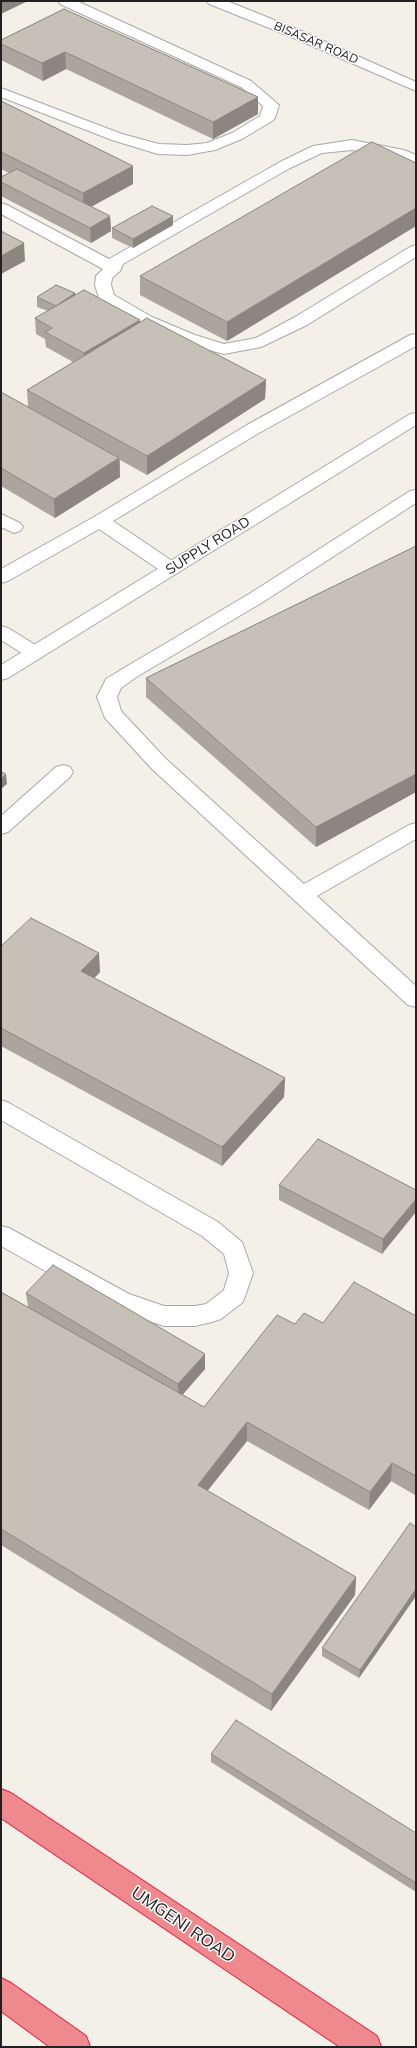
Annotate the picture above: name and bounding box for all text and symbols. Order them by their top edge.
street label: BISASAR ROAD [272,19,360,67]
street label: SUPPLY ROAD [163,513,253,579]
street label: UMGENI ROAD [127,1883,239,1967]

